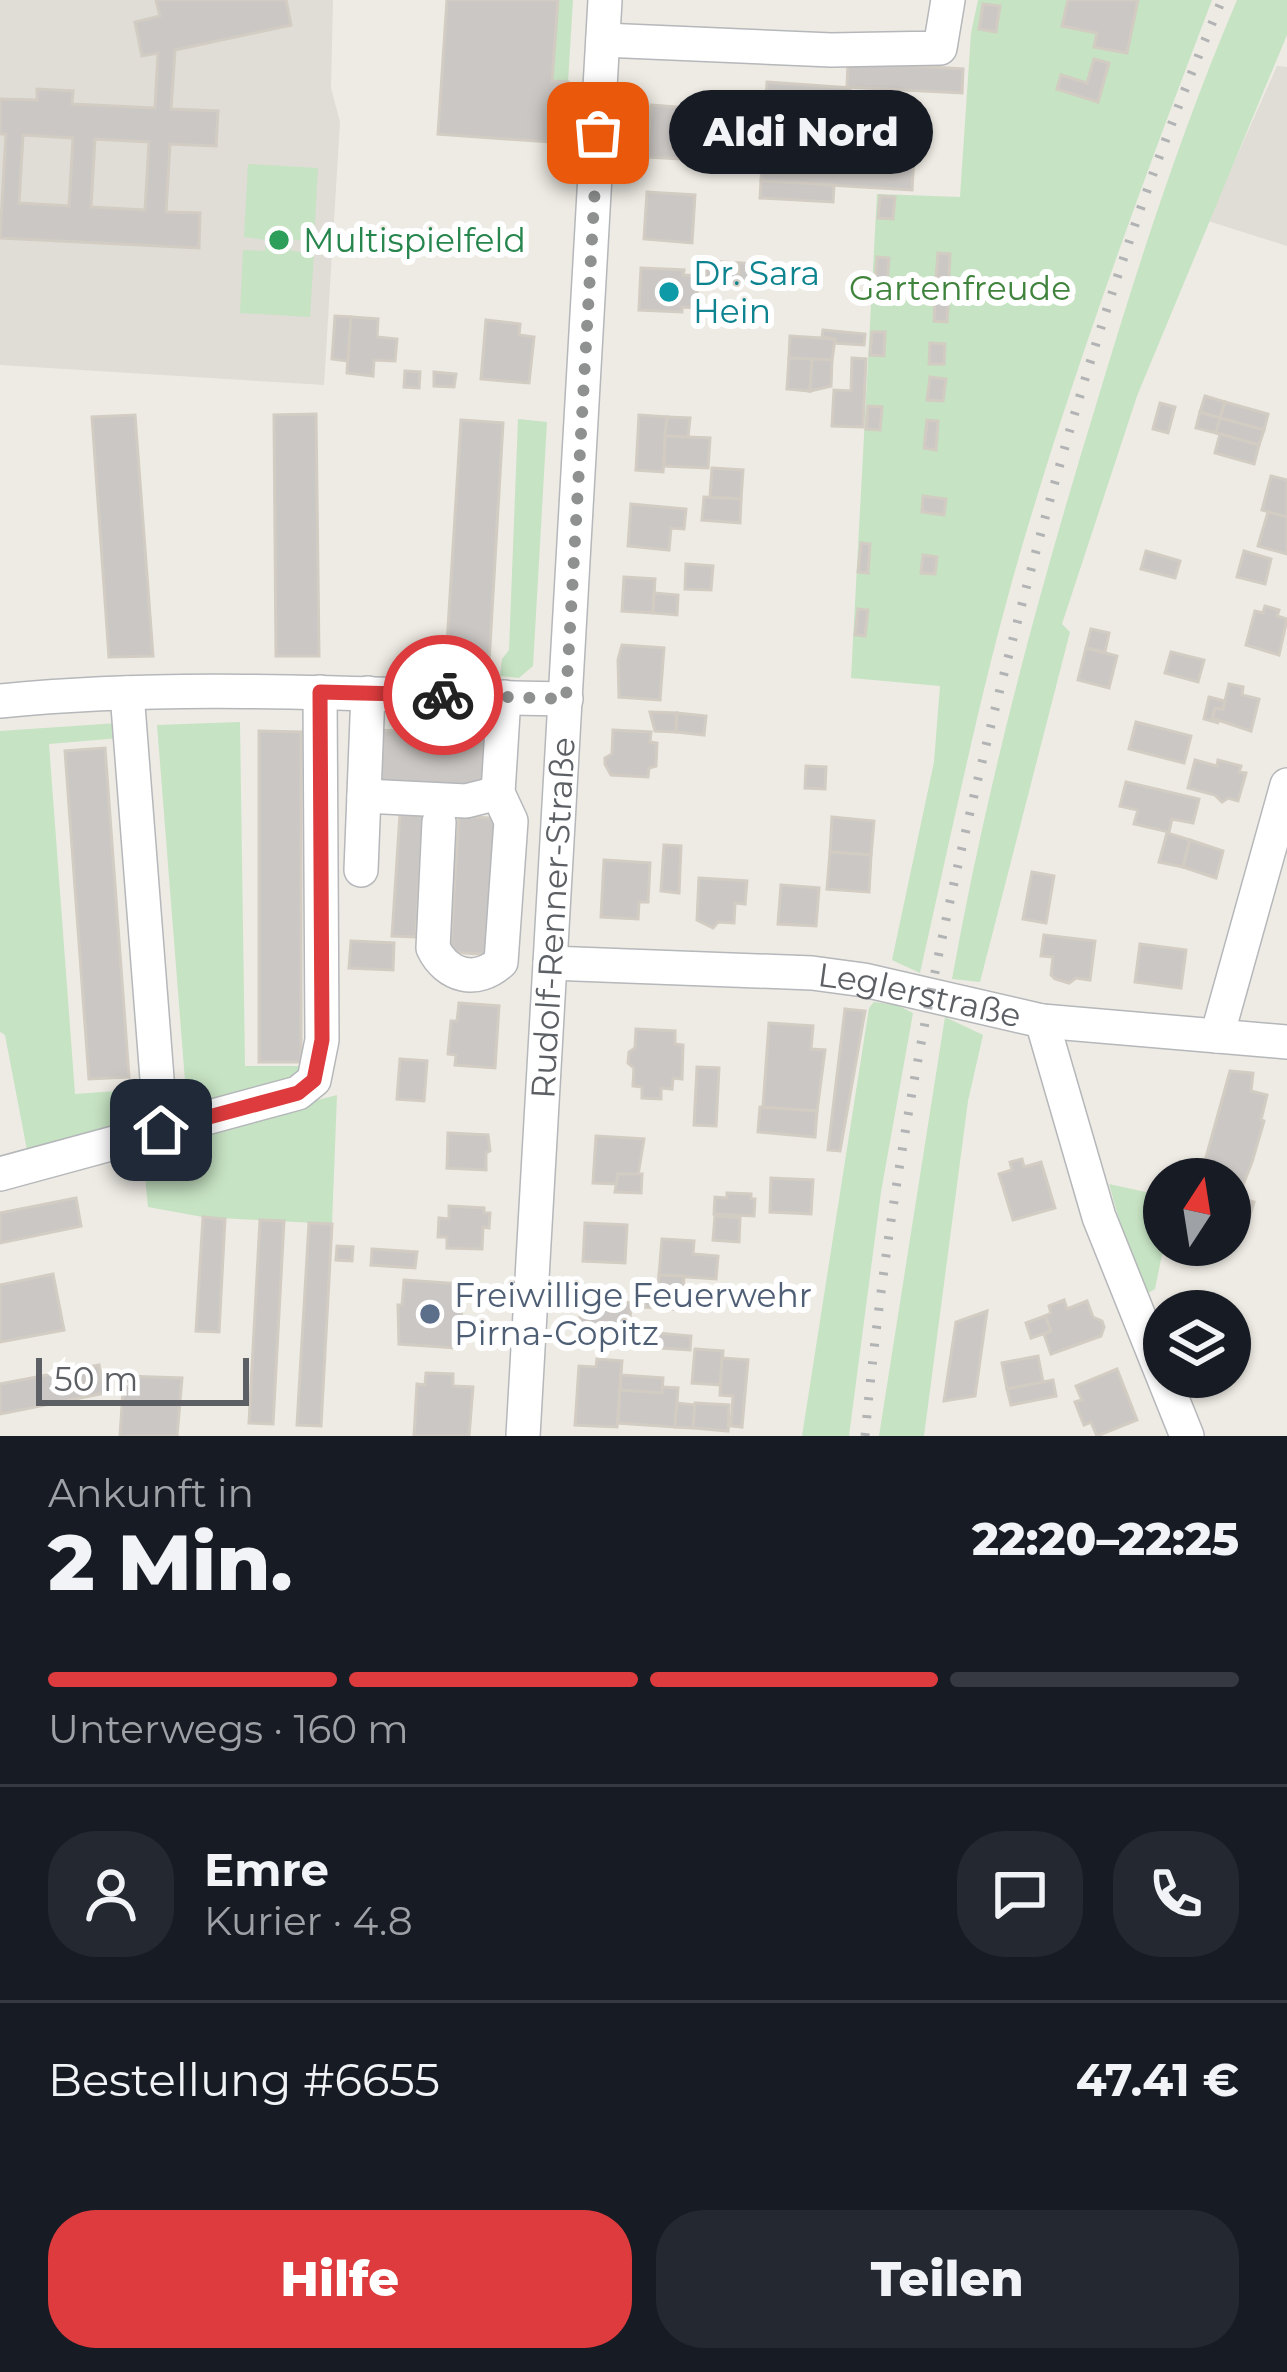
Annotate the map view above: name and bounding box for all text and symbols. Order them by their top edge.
pin [547,82,649,184]
callout: Aldi Nord [670,91,934,175]
icon: bag [565,100,631,166]
text: Aldi Nord [703,108,899,156]
place label: Multispielfeld [303,220,526,260]
marker: Multispielfeld [266,227,292,253]
place label: Dr. Sara Hein [693,253,820,331]
park label: Gartenfreude [849,268,1071,308]
marker: Dr. Sara Hein [656,279,682,305]
courier [383,635,503,755]
icon: bike [410,662,476,728]
street label: Rudolf-Renner-Straße [522,736,583,1100]
street label: Leglerstraße [816,954,1025,1036]
pin [110,1079,212,1181]
icon: home [128,1097,194,1163]
north arrow [1143,1158,1251,1266]
map controls [1143,1158,1251,1398]
place label: Freiwillige Feuerwehr Pirna-Copitz [454,1275,812,1353]
button: layers [1143,1290,1251,1398]
marker: Freiwillige Feuerwehr Pirna-Copitz [417,1301,443,1327]
scale bar [36,1352,249,1405]
text: 50 m [54,1359,138,1399]
text: Ankunft in [48,1469,254,1517]
text: 22:20–22:25 [972,1511,1239,1566]
text: 2 Min. [48,1514,293,1610]
text: Unterwegs · 160 m [48,1705,409,1753]
button: person [48,1831,174,1957]
button: chat [957,1831,1083,1957]
button: phone [1113,1831,1239,1957]
text: Emre [204,1842,329,1897]
text: Kurier · 4.8 [204,1897,413,1945]
text: Bestellung #6655 [48,2052,440,2107]
text: 47.41 € [1076,2052,1239,2107]
button: Hilfe [48,2210,632,2348]
button: Teilen [656,2210,1239,2348]

